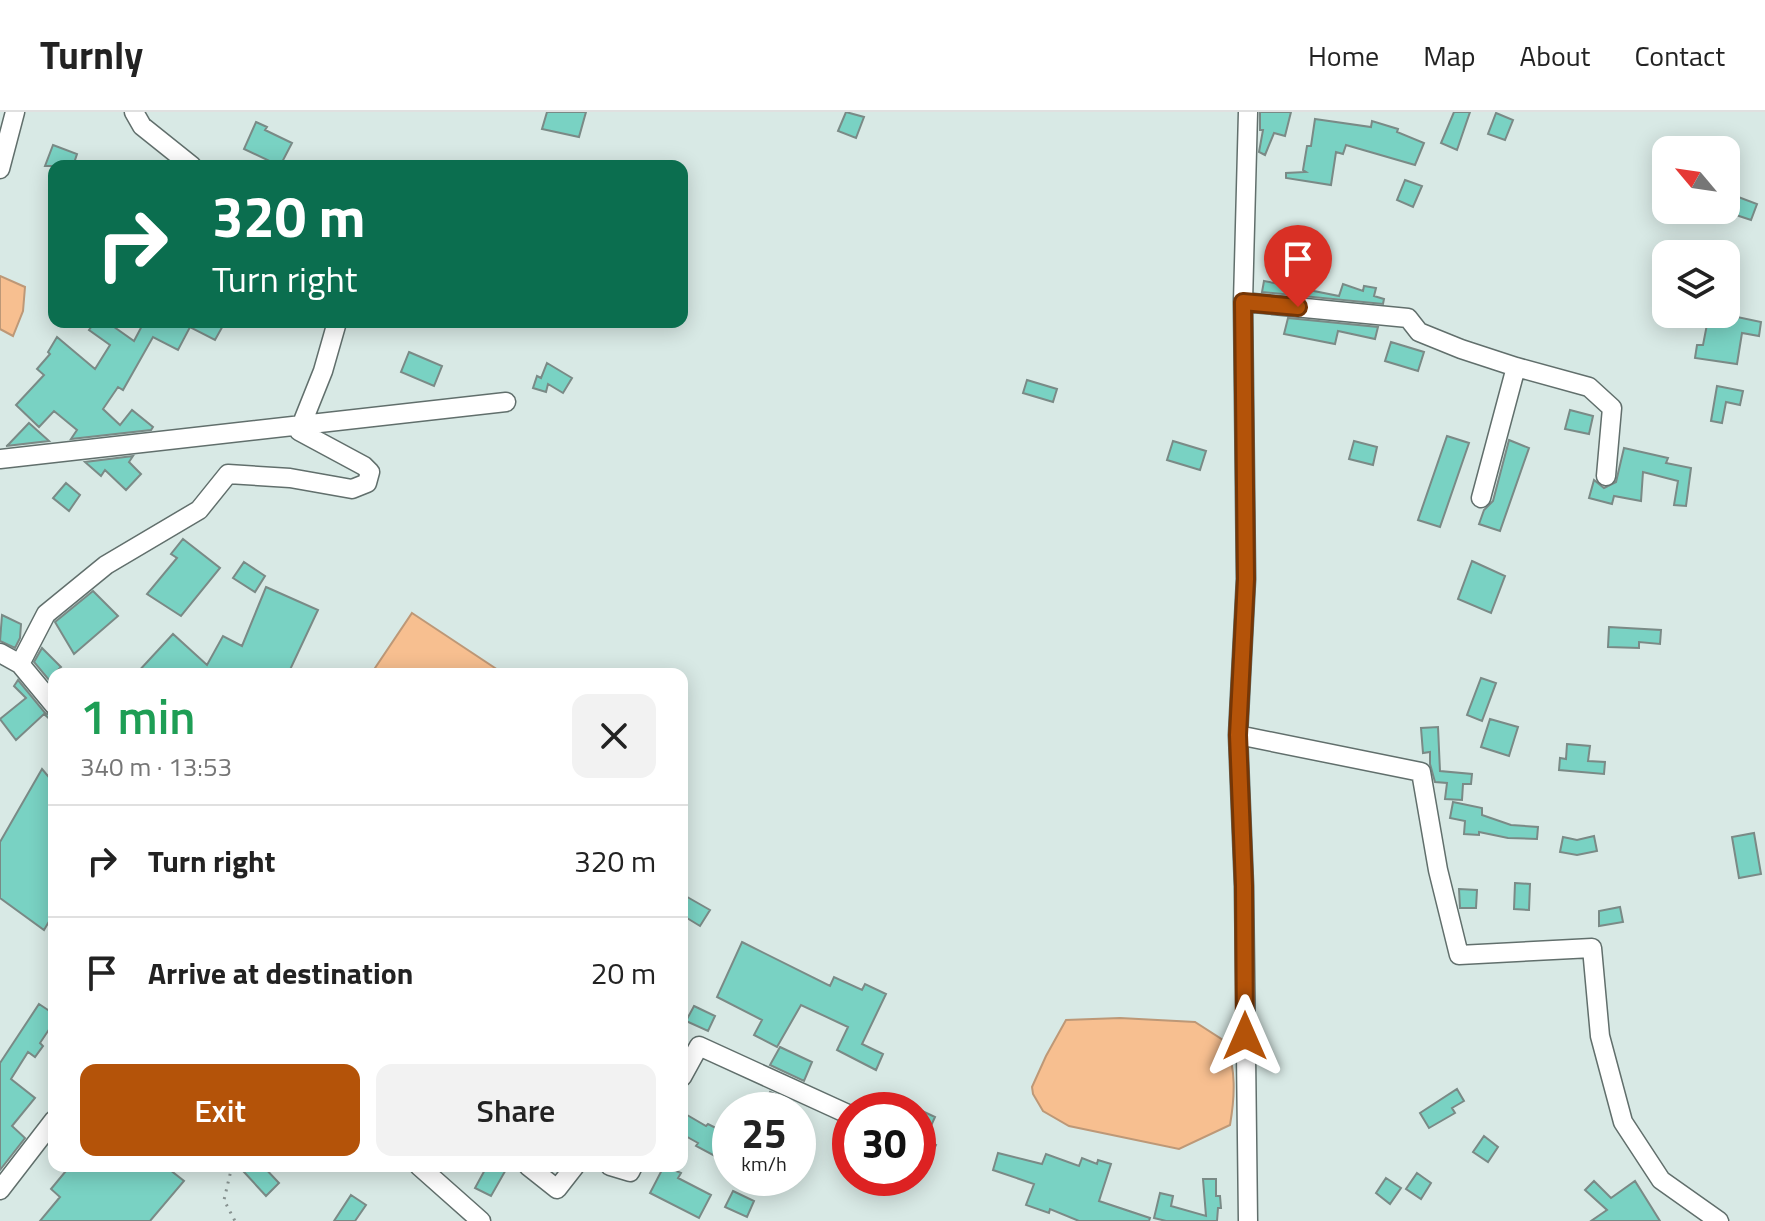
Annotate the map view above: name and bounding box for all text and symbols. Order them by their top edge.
text: Turnly [40,26,143,84]
text: Home [1308,34,1379,77]
text: Map [1423,34,1476,77]
text: About [1520,34,1590,77]
text: Contact [1634,34,1725,77]
north arrow [1652,136,1740,224]
map controls [1652,136,1740,328]
text: 320 m [212,174,365,259]
icon: right [80,192,184,296]
pin [1264,225,1332,307]
icon: arrive [1276,237,1320,281]
button: layers [1652,240,1740,328]
text: Turn right [212,251,357,306]
text: 1 min [80,680,195,753]
button: close [572,694,656,778]
text: 340 m · 13:53 [80,747,232,786]
text: Turn right [148,838,276,884]
text: 320 m [574,838,656,884]
icon: right [80,839,124,883]
text: Arrive at destination [148,950,413,996]
text: 20 m [591,950,656,996]
icon: arrive [80,951,124,995]
position arrow [1203,994,1287,1078]
button: Exit [80,1064,360,1156]
button: Share [376,1064,656,1156]
speed limit sign: 30 [832,1092,936,1196]
text: 25 [742,1103,786,1164]
text: km/h [741,1148,787,1179]

